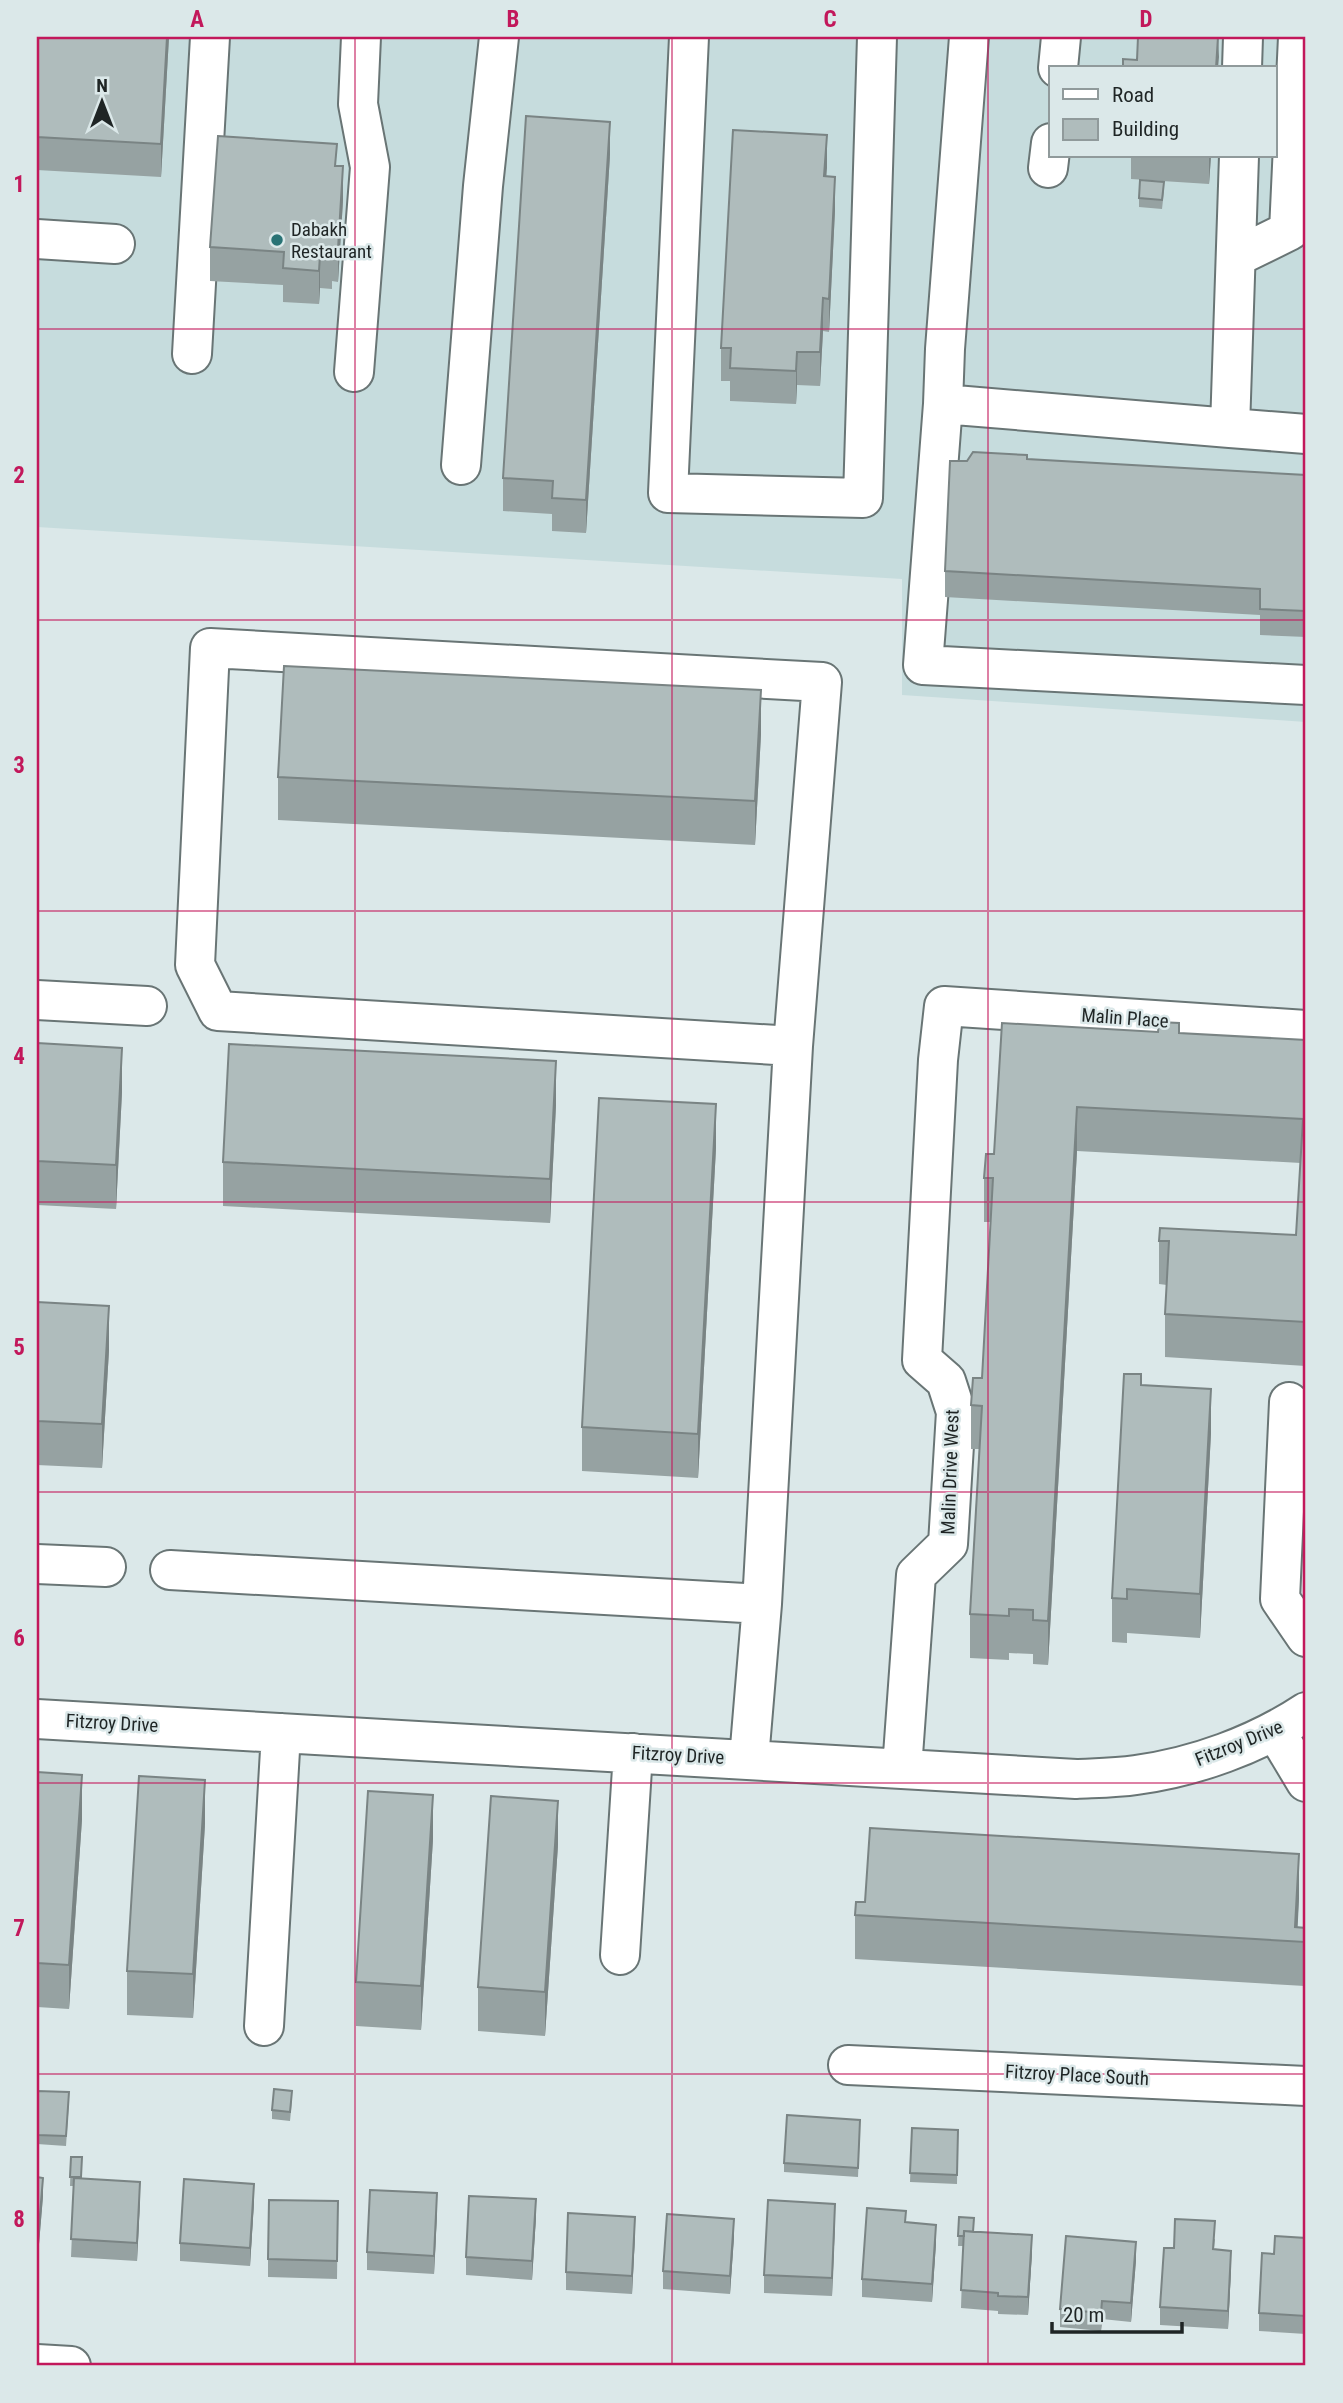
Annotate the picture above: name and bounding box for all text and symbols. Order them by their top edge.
text: A [190,6,204,33]
text: B [507,6,519,33]
text: C [823,6,837,33]
text: D [1140,6,1153,33]
north arrow [66,66,136,136]
legend [1049,66,1276,158]
text: N [96,74,108,97]
text: Road [1112,83,1154,107]
text: Building [1112,117,1179,141]
text: 1 [13,171,25,198]
place label: Dabakh Restaurant [291,218,372,263]
marker: Dabakh Restaurant [269,232,285,248]
text: 2 [13,462,25,489]
text: 3 [13,752,25,779]
street label: Malin Place [1081,1003,1169,1033]
text: 4 [13,1043,25,1070]
text: 5 [13,1334,25,1361]
street label: Malin Drive West [936,1409,964,1535]
text: 6 [13,1625,25,1652]
street label: Fitzroy Drive [65,1709,159,1737]
street label: Fitzroy Drive [1192,1715,1286,1771]
street label: Fitzroy Drive [631,1741,725,1769]
text: 7 [13,1915,25,1942]
street label: Fitzroy Place South [1004,2060,1150,2090]
text: 8 [13,2206,25,2233]
scale bar [1052,2291,1182,2335]
text: 20 m [1063,2303,1104,2327]

